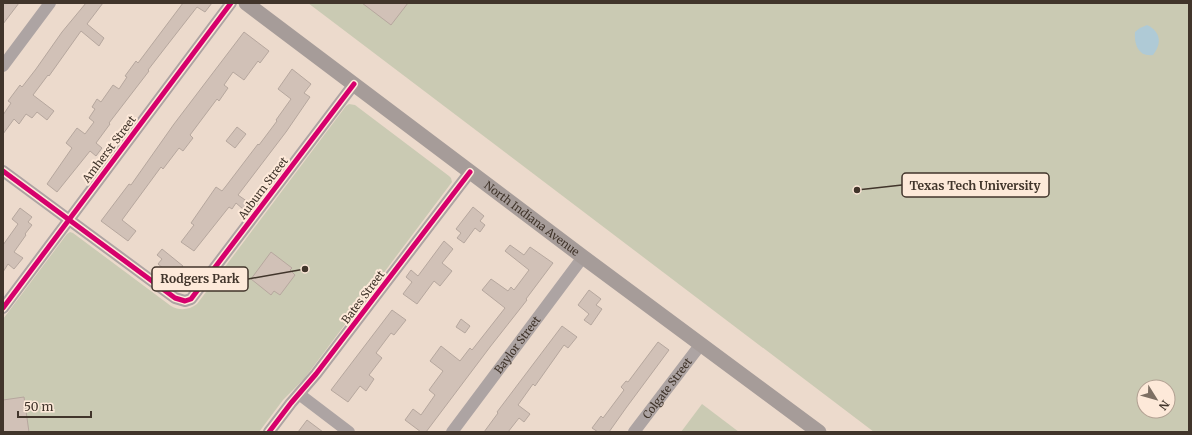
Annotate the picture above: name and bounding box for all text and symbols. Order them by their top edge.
street label: Amherst Street [79,112,139,186]
street label: Auburn Street [235,154,291,223]
callout: Texas Tech University [902,173,1049,197]
street label: North Indiana Avenue [481,178,583,259]
text: Texas Tech University [909,178,1041,193]
callout: Rodgers Park [152,267,248,291]
street label: Bates Street [338,267,388,326]
text: Rodgers Park [160,271,240,286]
street label: Baylor Street [491,313,544,376]
street label: Colgate Street [640,354,695,422]
north arrow [1136,379,1176,419]
scale bar [18,393,91,419]
text: N [1156,397,1172,413]
text: 50 m [24,399,53,414]

